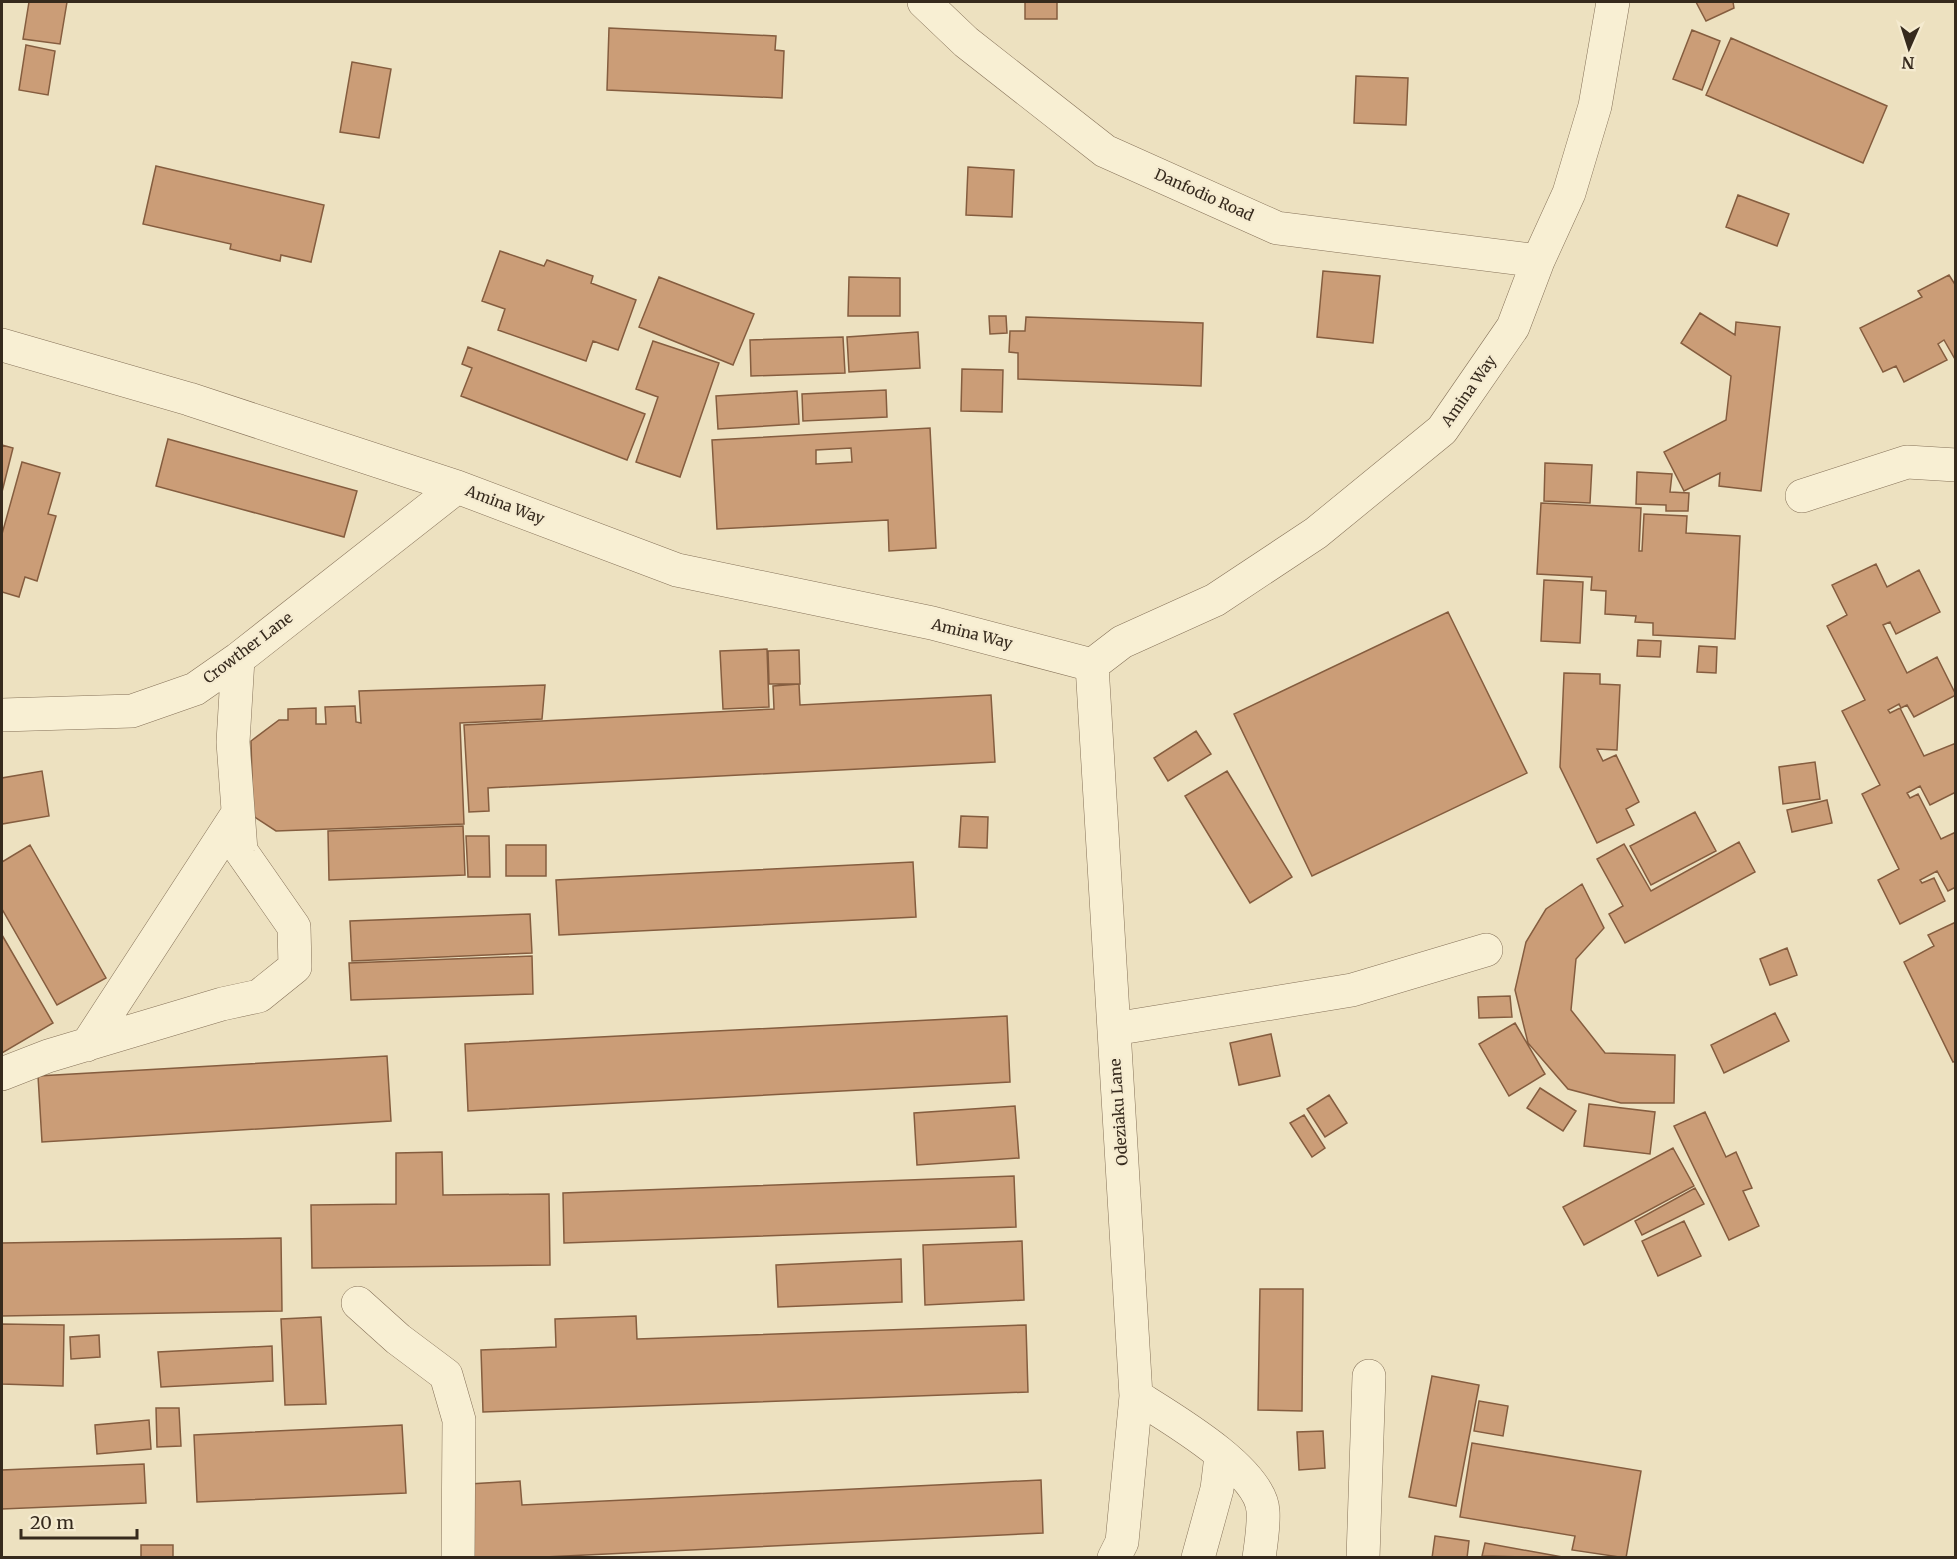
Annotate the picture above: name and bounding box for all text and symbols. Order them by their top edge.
north arrow [1879,18,1939,78]
text: N [1901,53,1915,73]
street label: Danfodio Road [1152,164,1257,225]
street label: Amina Way [1437,351,1500,431]
street label: Amina Way [462,480,547,528]
street label: Crowther Lane [199,608,296,687]
street label: Amina Way [929,614,1015,653]
street label: Odeziaku Lane [1105,1058,1132,1166]
scale bar [21,1502,136,1540]
text: 20 m [30,1511,74,1534]

